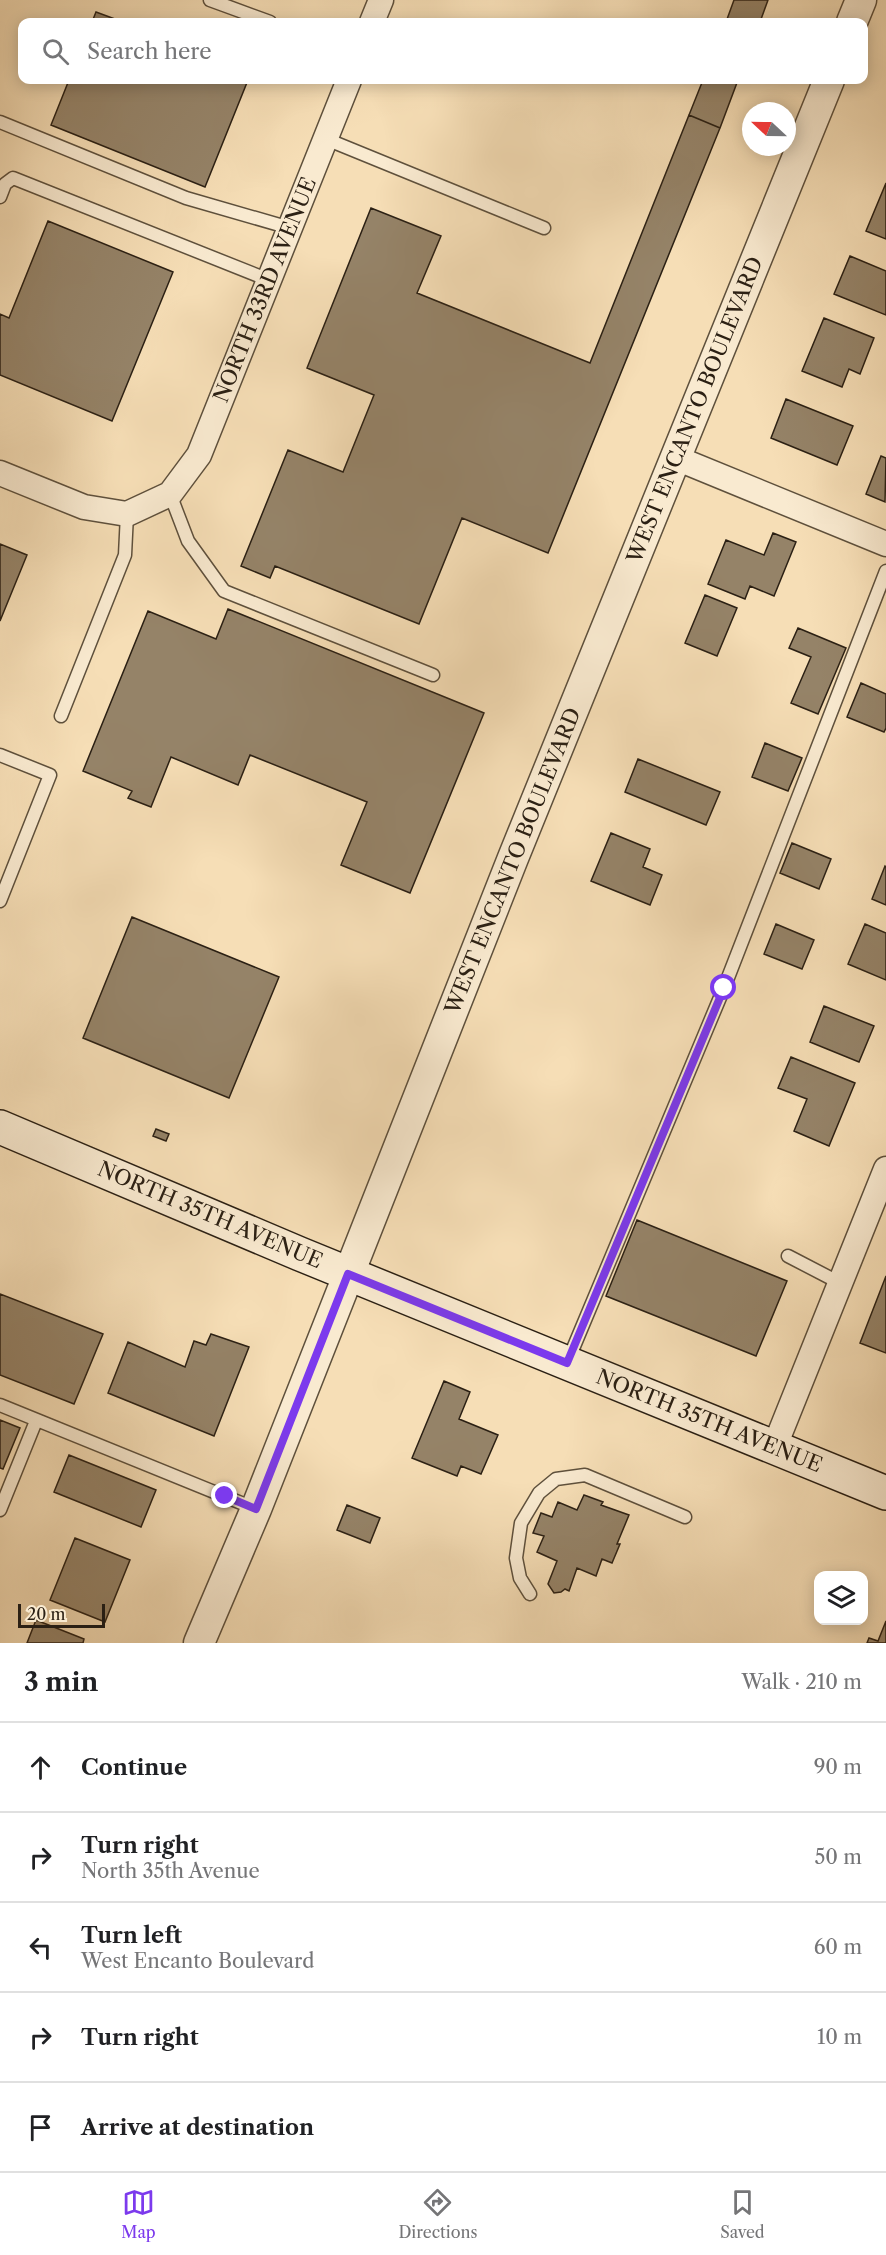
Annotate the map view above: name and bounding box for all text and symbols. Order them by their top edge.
search box [18,18,868,84]
icon: search [39,35,72,68]
text: Search here [87,38,212,65]
north arrow [742,102,796,156]
street label: NORTH 33RD AVENUE [208,174,321,406]
street label: WEST ENCANTO BOULEVARD [621,253,768,568]
street label: WEST ENCANTO BOULEVARD [439,704,586,1019]
route start [710,974,736,1000]
street label: NORTH 35TH AVENUE [94,1156,326,1273]
street label: NORTH 35TH AVENUE [592,1364,826,1477]
route end [211,1482,237,1508]
map controls [814,1571,868,1625]
button: layers [814,1571,868,1625]
scale bar [18,1601,105,1628]
text: 20 m [27,1604,66,1624]
text: 3 min [24,1666,98,1698]
text: Walk · 210 m [741,1670,862,1694]
icon: ahead [24,1751,57,1784]
text: Continue [81,1754,187,1781]
text: 90 m [814,1755,862,1779]
text: Turn right [81,1832,199,1859]
icon: right [24,1841,57,1874]
text: 50 m [815,1845,862,1869]
text: North 35th Avenue [81,1859,260,1883]
text: Turn left [81,1922,182,1949]
icon: left [24,1931,57,1964]
text: 60 m [814,1935,862,1959]
text: West Encanto Boulevard [81,1949,314,1973]
icon: right [24,2021,57,2054]
text: Turn right [81,2024,199,2051]
text: 10 m [817,2025,862,2049]
icon: arrive [24,2111,57,2144]
text: Arrive at destination [81,2114,314,2141]
tab: Map [121,2186,156,2242]
tab: Directions [398,2186,477,2242]
tab: Saved [720,2186,765,2242]

